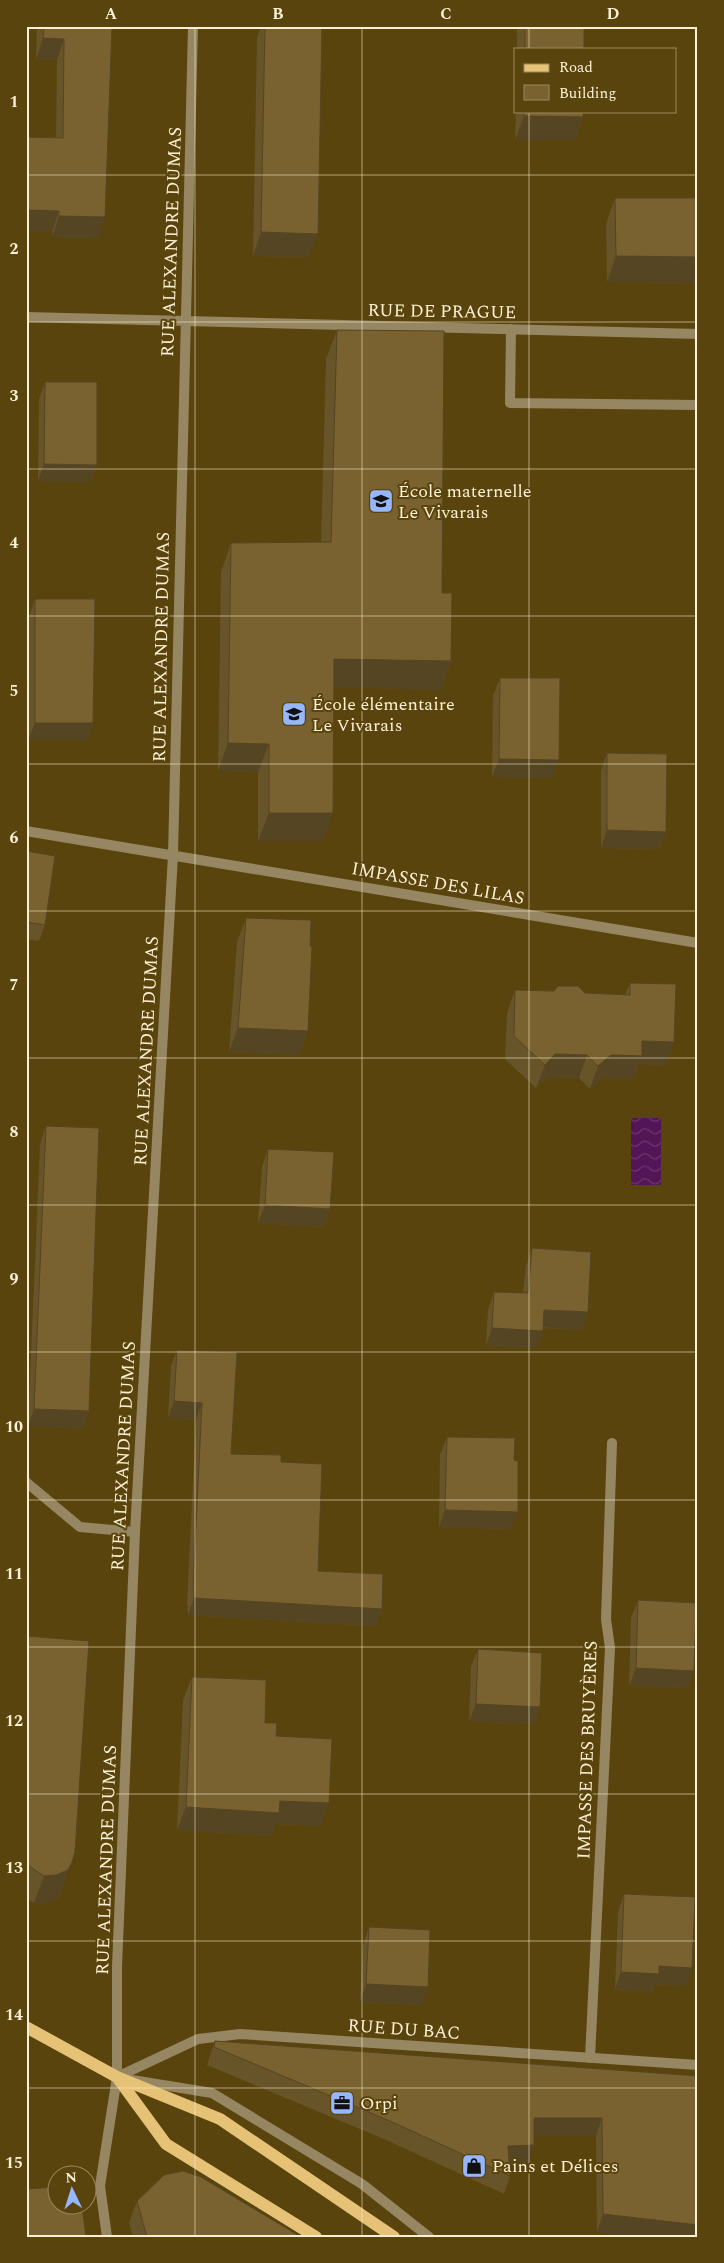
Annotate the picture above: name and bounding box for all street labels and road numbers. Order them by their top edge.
street label: RUE ALEXANDRE DUMAS [154,127,189,358]
street label: RUE DE PRAGUE [367,297,517,326]
street label: RUE ALEXANDRE DUMAS [146,532,177,762]
street label: IMPASSE DES LILAS [349,855,527,912]
street label: RUE ALEXANDRE DUMAS [127,935,166,1167]
street label: RUE ALEXANDRE DUMAS [104,1340,143,1572]
street label: IMPASSE DES BRUYÈRES [570,1640,605,1860]
street label: RUE ALEXANDRE DUMAS [89,1745,124,1976]
street label: RUE DU BAC [347,2012,461,2047]

